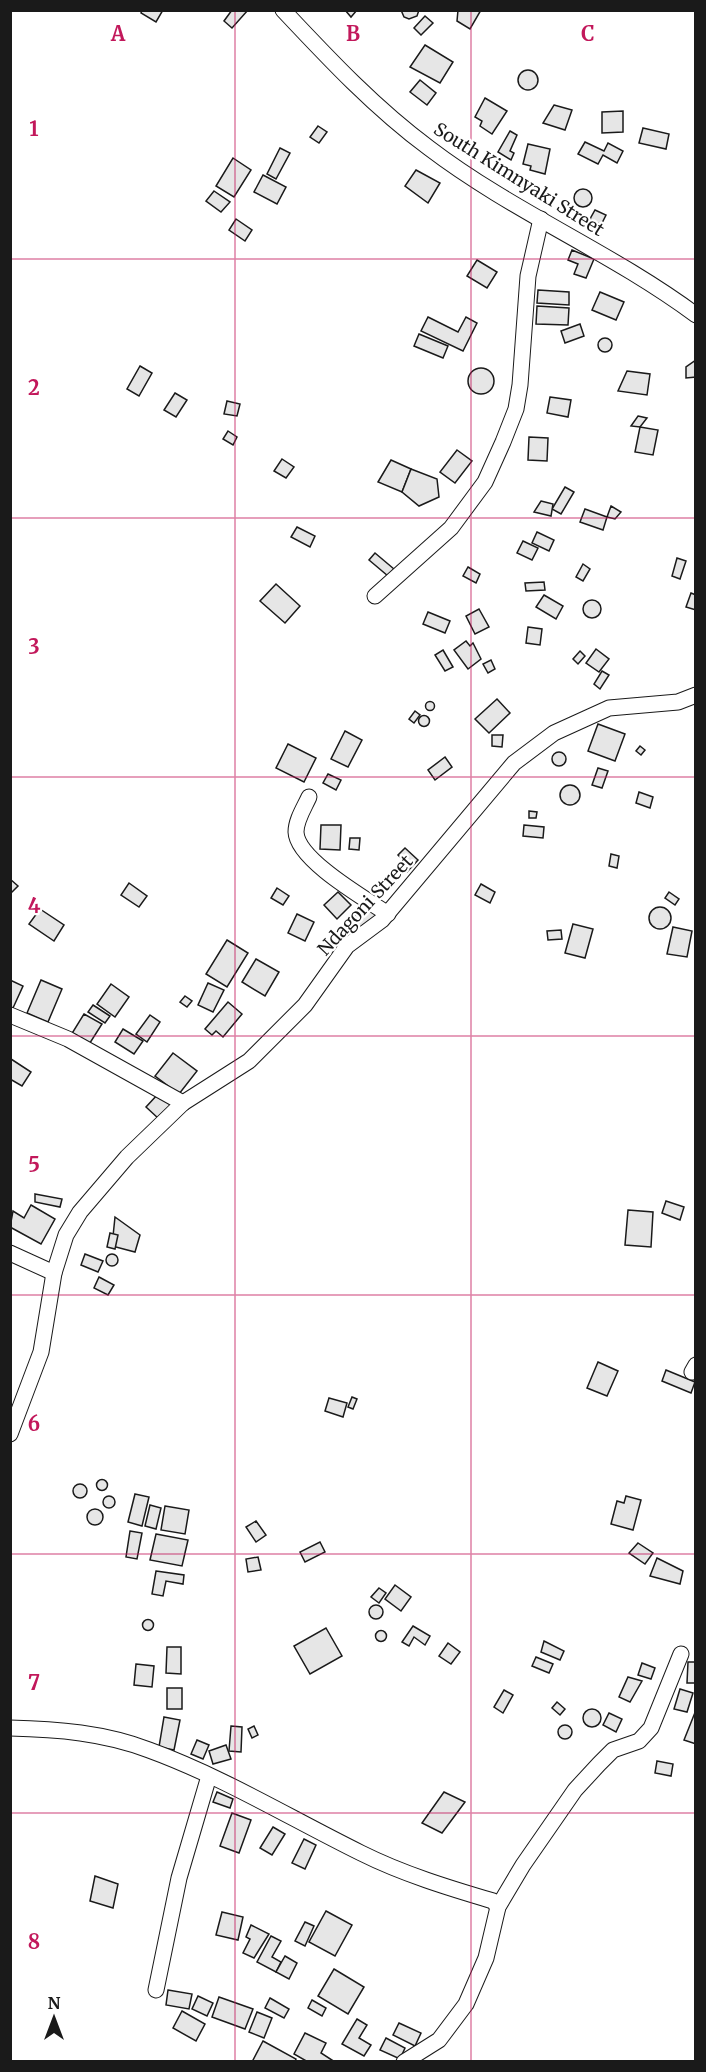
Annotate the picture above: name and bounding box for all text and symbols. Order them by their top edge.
text: A [110,21,126,46]
text: B [346,21,360,46]
text: C [581,21,595,46]
text: 1 [29,116,39,141]
street label: South Kimnyaki Street [429,117,609,241]
text: 2 [28,375,40,400]
text: 3 [28,634,40,659]
street label: Ndagoni Street [313,850,417,960]
text: 4 [28,893,41,918]
text: 5 [28,1152,40,1177]
text: 6 [28,1411,40,1436]
text: 7 [28,1670,40,1695]
text: 8 [28,1929,40,1954]
north arrow [24,1988,84,2048]
text: N [48,1993,61,2013]

